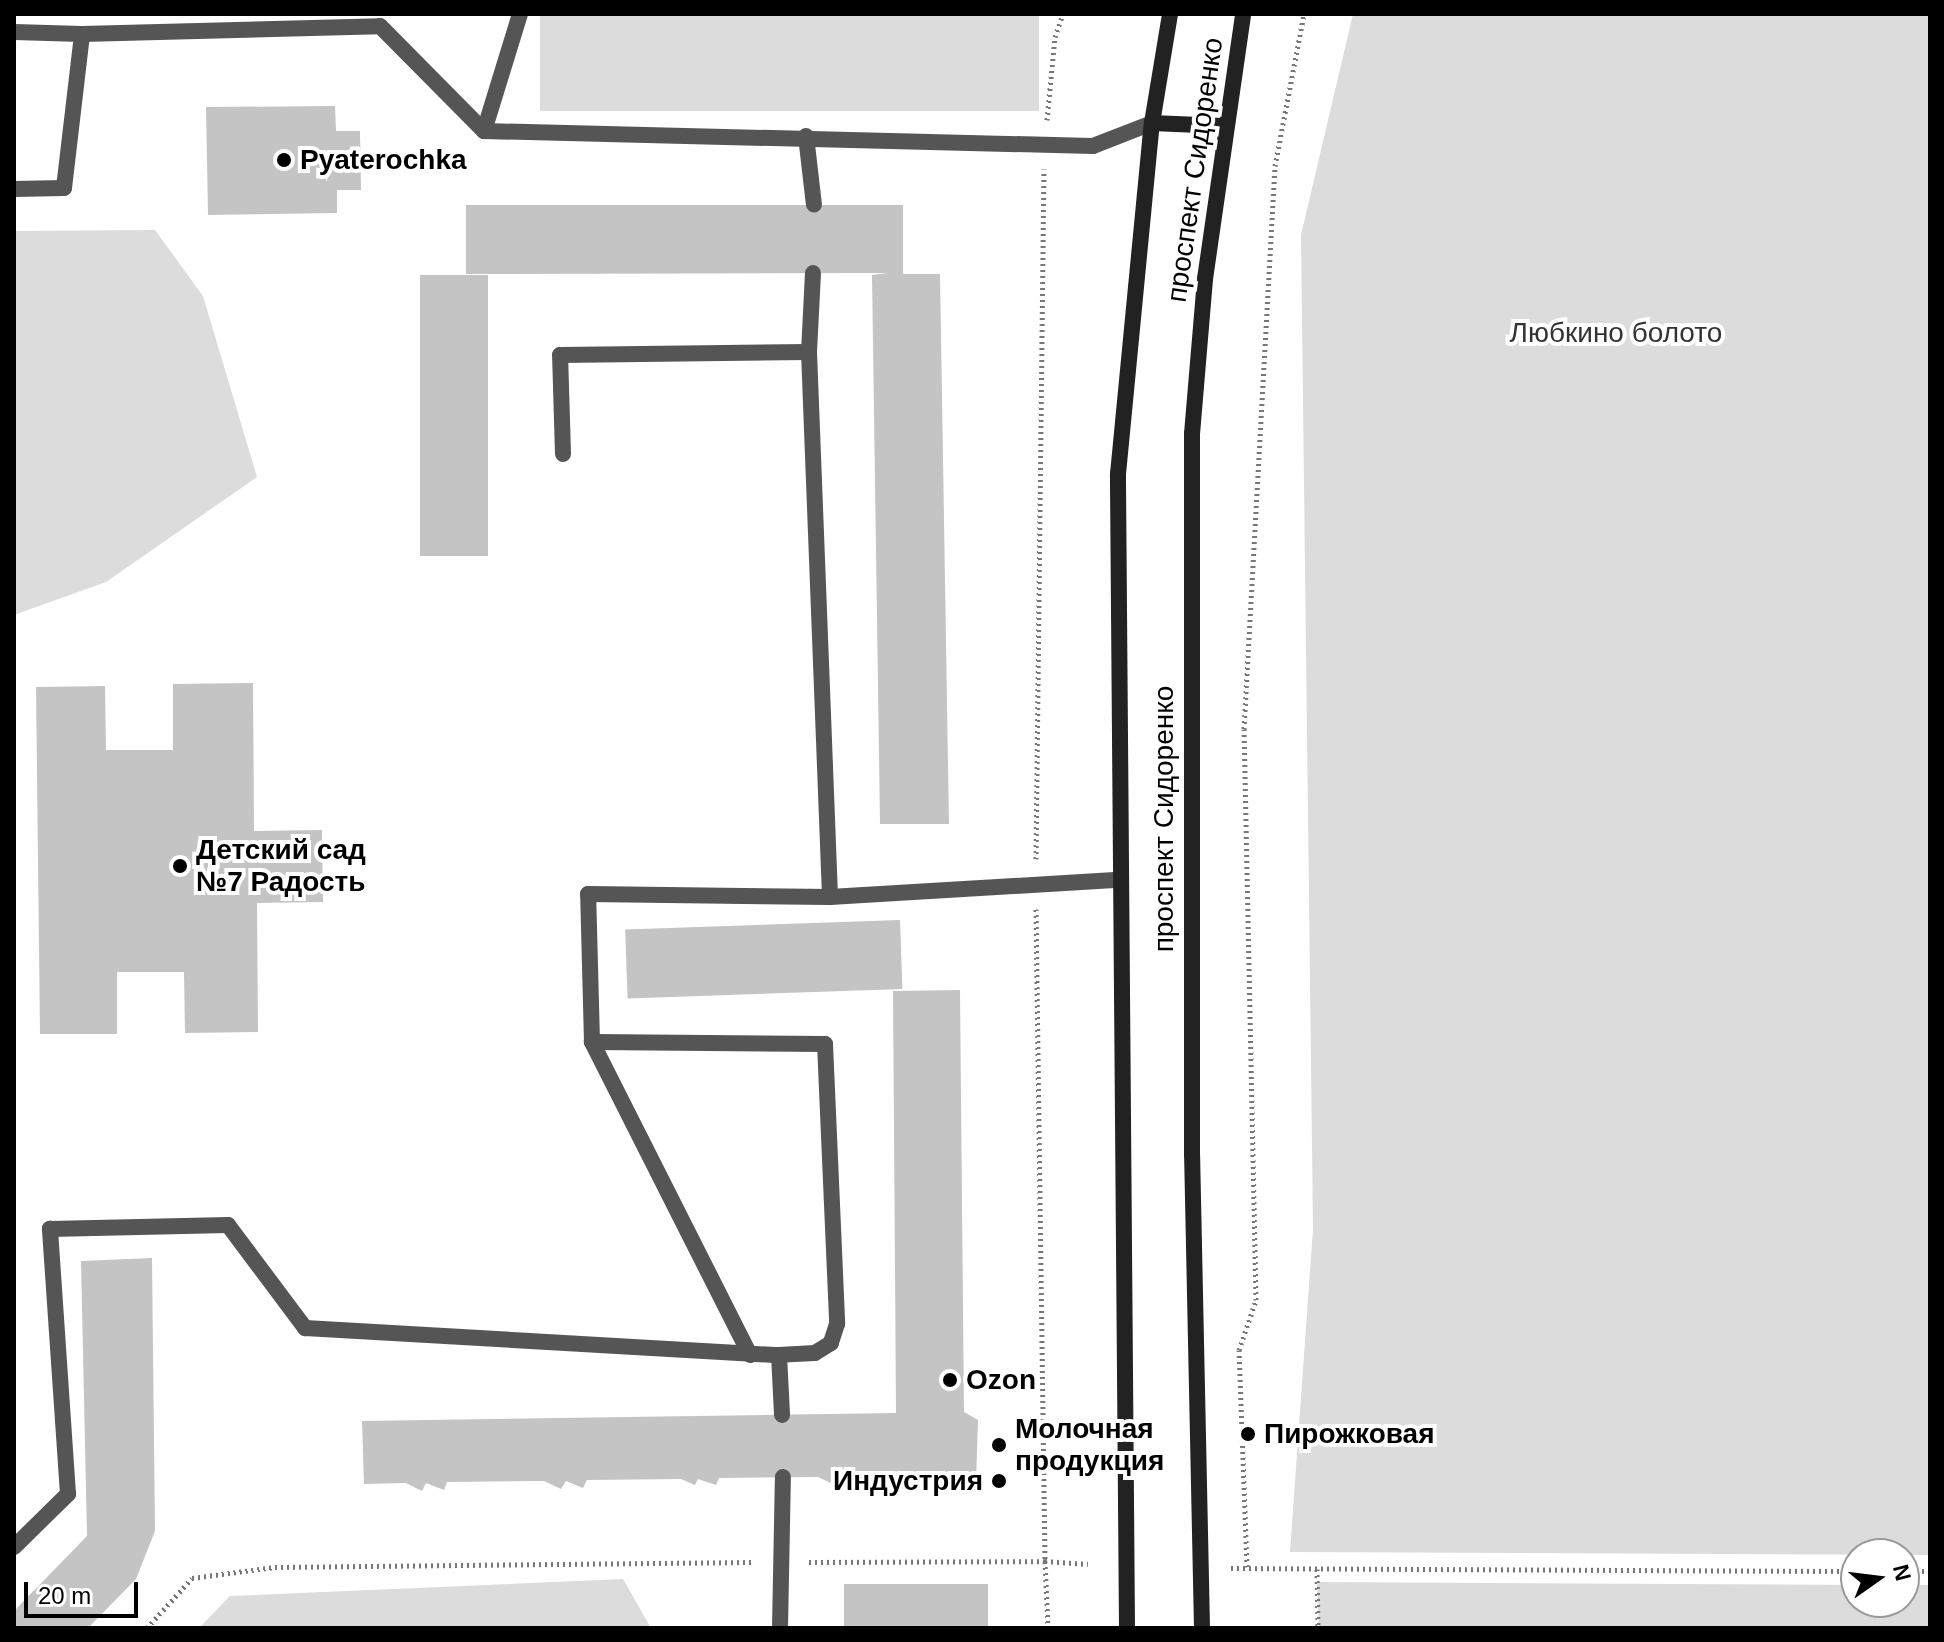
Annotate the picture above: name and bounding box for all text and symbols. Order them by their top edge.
street label: проспект Сидоренко [1160,36,1230,304]
place label: Pyaterochka [300,143,467,177]
marker: Pyaterochka [275,151,293,169]
park label: Любкино болото [1510,316,1722,350]
street label: проспект Сидоренко [1147,686,1181,952]
place label: Детский сад №7 Радость [196,833,366,899]
marker: Детский сад №7 Радость [171,857,189,875]
place label: Ozon [966,1363,1036,1397]
marker: Ozon [941,1371,959,1389]
place label: Молочная продукция [1015,1412,1164,1478]
place label: Пирожковая [1264,1417,1435,1451]
marker: Пирожковая [1239,1425,1257,1443]
marker: Молочная продукция [990,1436,1008,1454]
place label: Индустрия [833,1464,983,1498]
marker: Индустрия [990,1472,1008,1490]
north arrow [1840,1538,1920,1618]
text: N [1888,1562,1916,1583]
scale bar [28,1566,142,1616]
text: 20 m [38,1582,91,1609]

